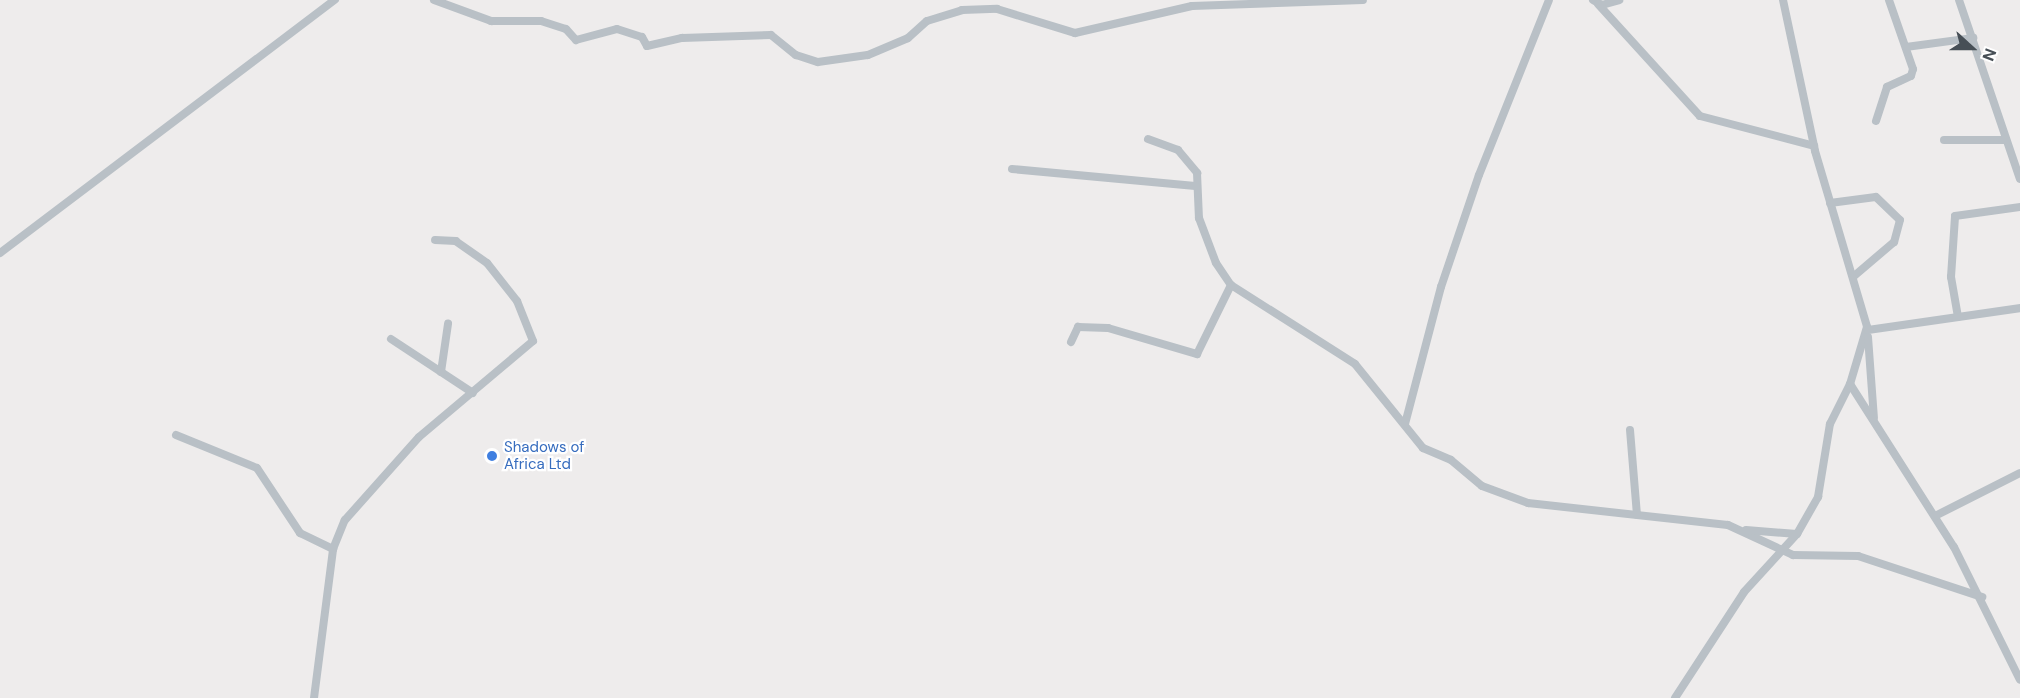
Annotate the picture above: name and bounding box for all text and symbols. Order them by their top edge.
north arrow [1942,18,2002,78]
text: N [1977,45,2001,64]
place label: Shadows of Africa Ltd [504,438,584,473]
marker: Shadows of Africa Ltd [485,449,499,463]

